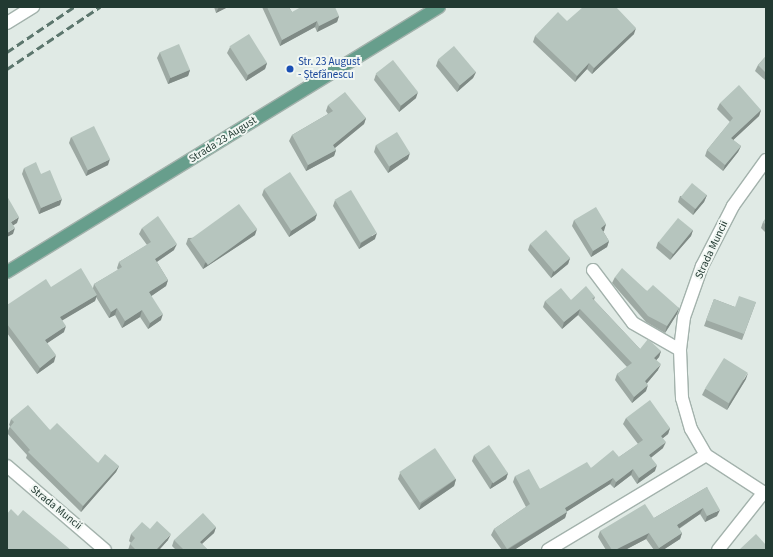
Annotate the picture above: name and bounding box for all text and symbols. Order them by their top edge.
place label: Str. 23 August - Ștefănescu [298,56,360,82]
marker: Str. 23 August - Ștefănescu [285,64,295,74]
street label: Strada 23 August [187,114,259,166]
street label: Strada Muncii [693,219,731,281]
street label: Strada Muncii [27,483,85,533]

